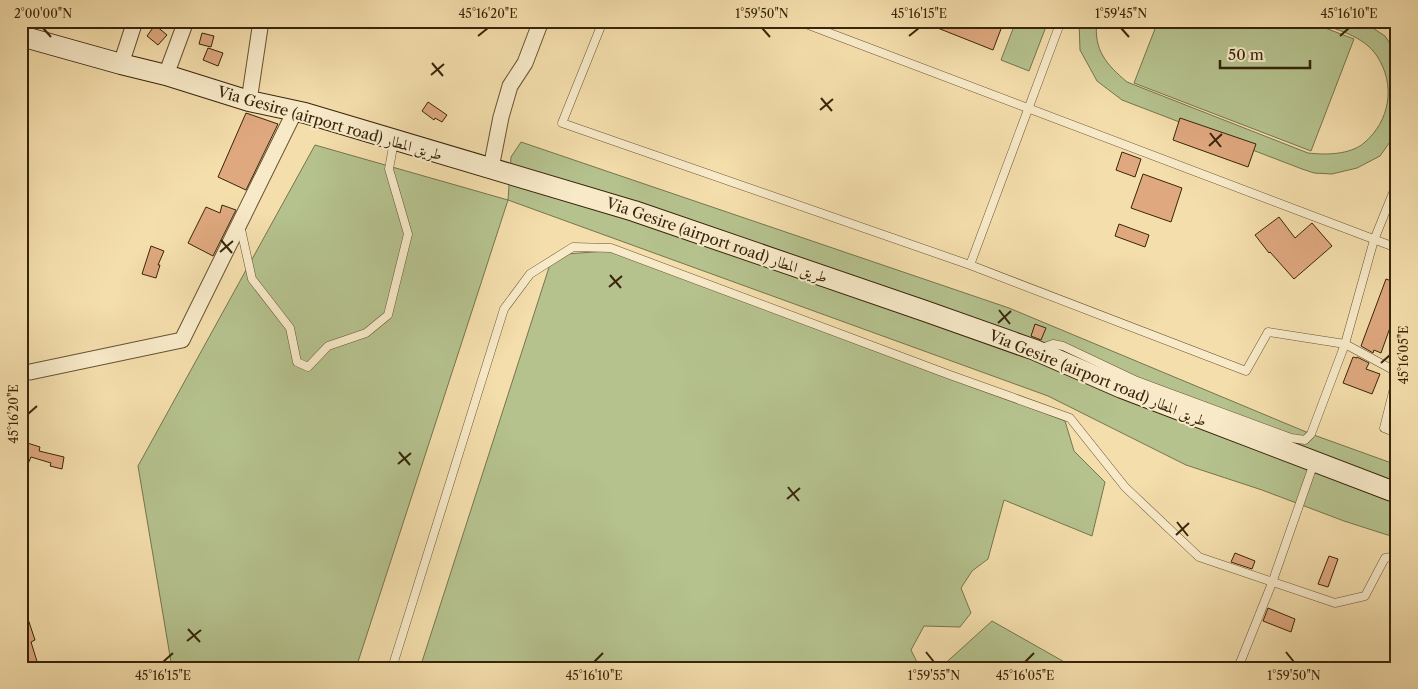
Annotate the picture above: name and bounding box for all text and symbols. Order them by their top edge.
text: 2°00'00"N [14,6,72,21]
text: 45°16'20"E [458,6,518,21]
text: 1°59'50"N [735,6,789,21]
text: 45°16'15"E [891,6,947,21]
text: 1°59'45"N [1095,6,1147,21]
text: 45°16'10"E [1320,6,1378,21]
scale bar [1220,38,1310,70]
text: 50 m [1228,45,1264,64]
street label: Via Gesire (airport road) طريق المطار [214,81,445,165]
street label: Via Gesire (airport road) طريق المطار [603,193,830,288]
street label: Via Gesire (airport road) طريق المطار [985,325,1210,431]
text: 45°16'05"E [1396,326,1411,384]
text: 45°16'20"E [6,384,21,444]
text: 45°16'15"E [135,668,191,683]
text: 45°16'10"E [565,668,623,683]
text: 1°59'55"N [908,668,960,683]
text: 45°16'05"E [996,668,1054,683]
text: 1°59'50"N [1267,668,1321,683]

